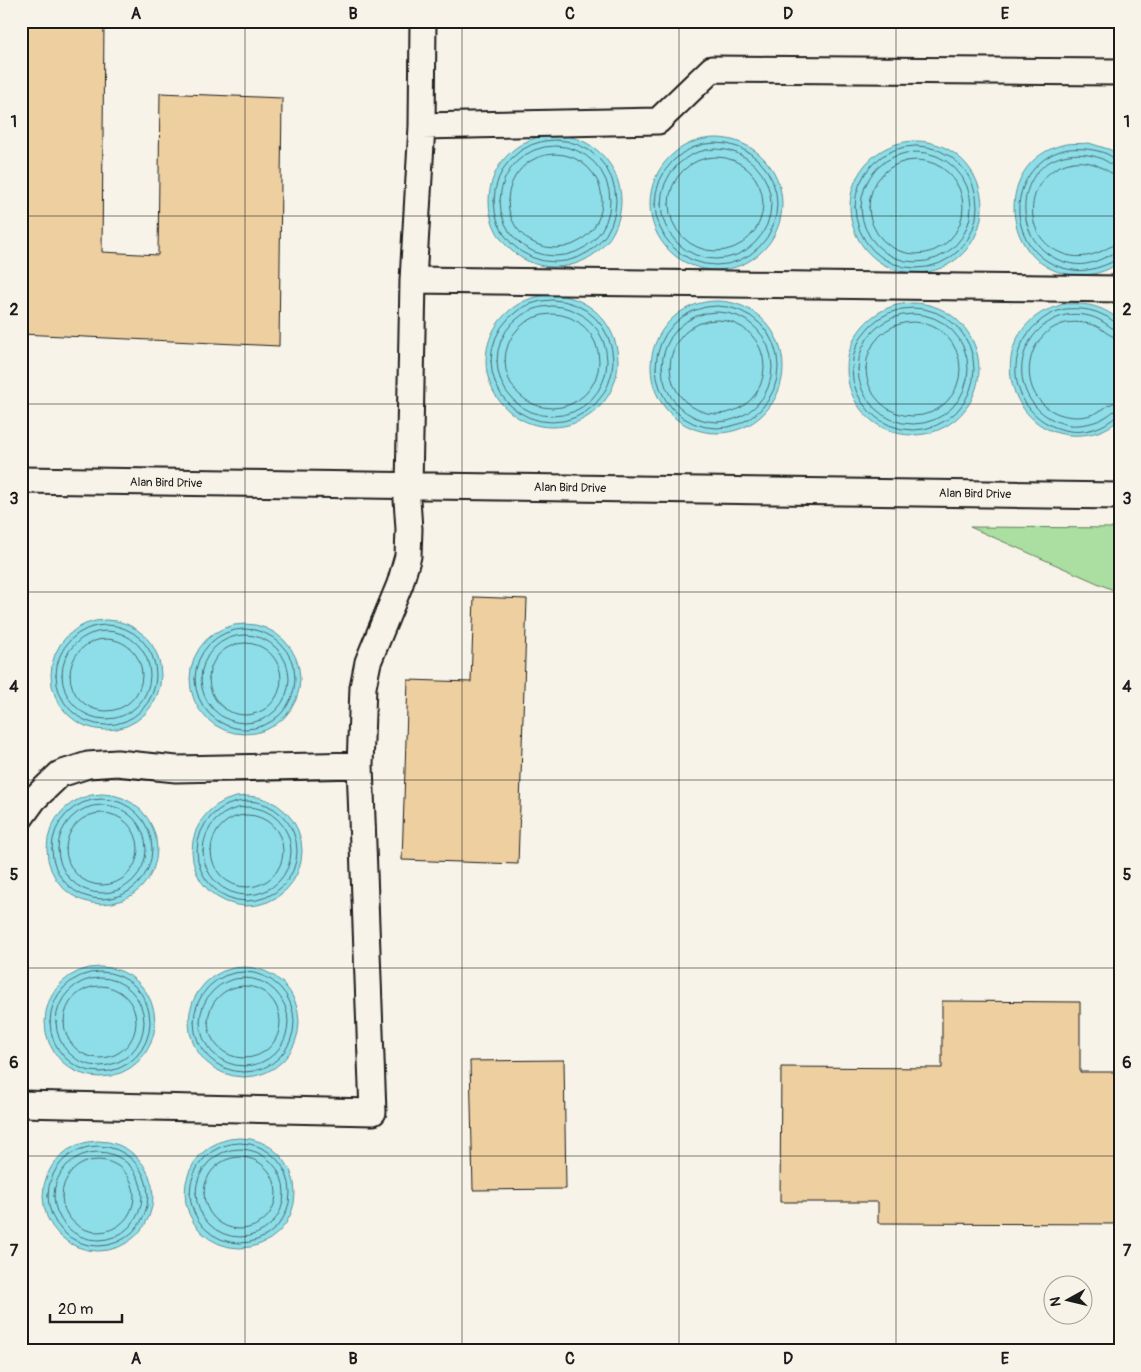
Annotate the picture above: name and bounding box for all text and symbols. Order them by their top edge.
text: A [131,4,142,24]
text: B [348,4,358,24]
text: C [565,4,575,24]
text: D [783,4,793,24]
text: E [1001,4,1010,24]
text: 1 [11,112,17,132]
text: 1 [1124,112,1130,132]
text: 2 [10,300,19,320]
text: 2 [1123,300,1132,320]
street label: Alan Bird Drive [130,475,202,491]
street label: Alan Bird Drive [534,480,606,496]
street label: Alan Bird Drive [939,486,1011,502]
text: 3 [10,489,19,509]
text: 3 [1123,489,1132,509]
text: 4 [9,677,19,697]
text: 4 [1122,677,1132,697]
text: 5 [10,865,19,885]
text: 5 [1123,865,1132,885]
text: 6 [9,1053,19,1073]
text: 6 [1122,1053,1132,1073]
text: 7 [10,1241,19,1261]
text: 7 [1123,1241,1132,1261]
north arrow [1044,1274,1094,1324]
scale bar [50,1292,122,1324]
text: N [1047,1296,1065,1308]
text: 20 m [58,1300,93,1319]
text: A [131,1349,142,1369]
text: B [348,1349,358,1369]
text: C [565,1349,575,1369]
text: D [783,1349,793,1369]
text: E [1001,1349,1010,1369]

